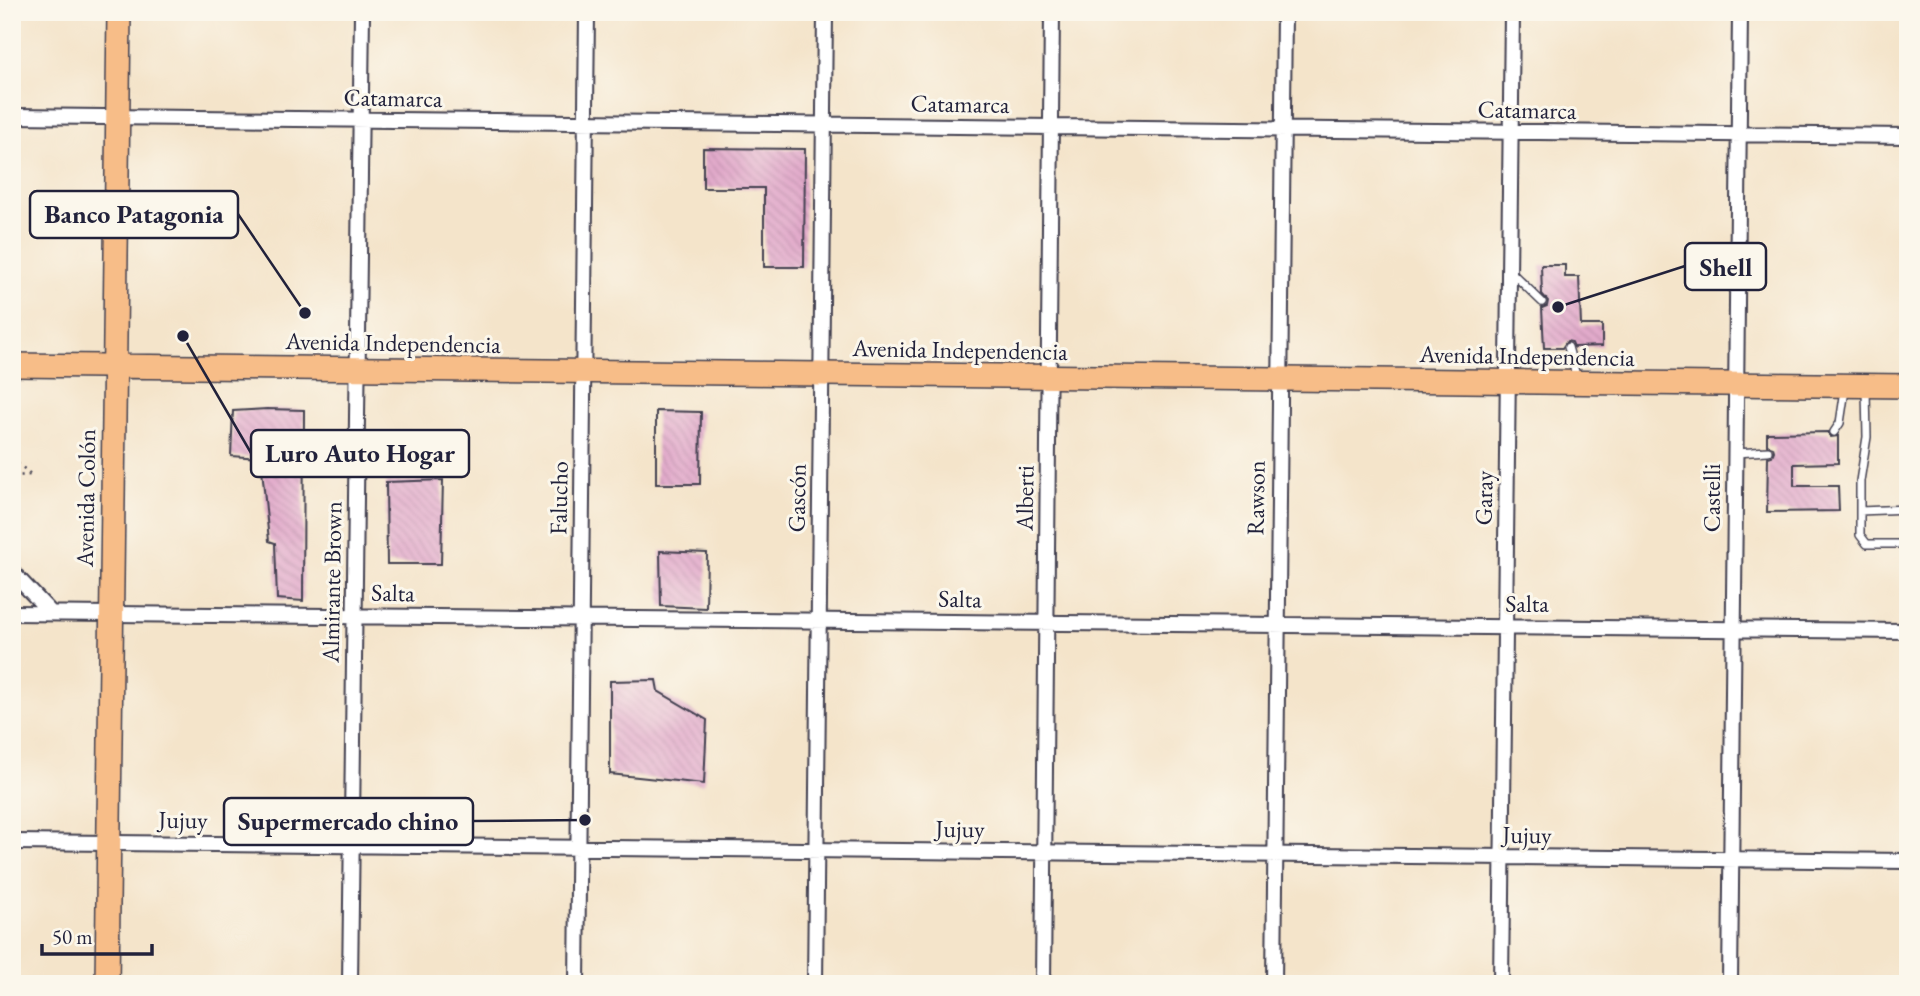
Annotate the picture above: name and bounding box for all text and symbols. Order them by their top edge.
street label: Catamarca [343,81,443,114]
street label: Catamarca [910,87,1010,120]
street label: Catamarca [1477,93,1577,126]
callout: Banco Patagonia [30,191,238,238]
text: Banco Patagonia [44,197,224,231]
callout: Shell [1685,243,1766,290]
text: Shell [1699,250,1753,284]
street label: Avenida Independencia [284,325,501,360]
street label: Avenida Independencia [851,332,1068,367]
street label: Avenida Independencia [1418,338,1635,373]
street label: Avenida Colón [69,428,102,568]
callout: Luro Auto Hogar [251,430,469,477]
text: Luro Auto Hogar [265,436,455,470]
street label: Rawson [1239,460,1272,536]
street label: Falucho [542,461,575,535]
street label: Gascón [780,463,813,533]
street label: Castelli [1696,464,1727,532]
street label: Alberti [1008,465,1041,532]
street label: Garay [1468,470,1499,526]
street label: Almirante Brown [315,501,348,664]
street label: Salta [371,577,416,608]
street label: Salta [938,583,983,614]
street label: Salta [1505,588,1549,619]
callout: Supermercado chino [224,798,473,845]
street label: Jujuy [156,804,208,835]
text: Supermercado chino [238,804,458,838]
street label: Jujuy [933,813,985,844]
street label: Jujuy [1500,819,1552,850]
scale bar [42,912,152,956]
text: 50 m [52,923,93,950]

